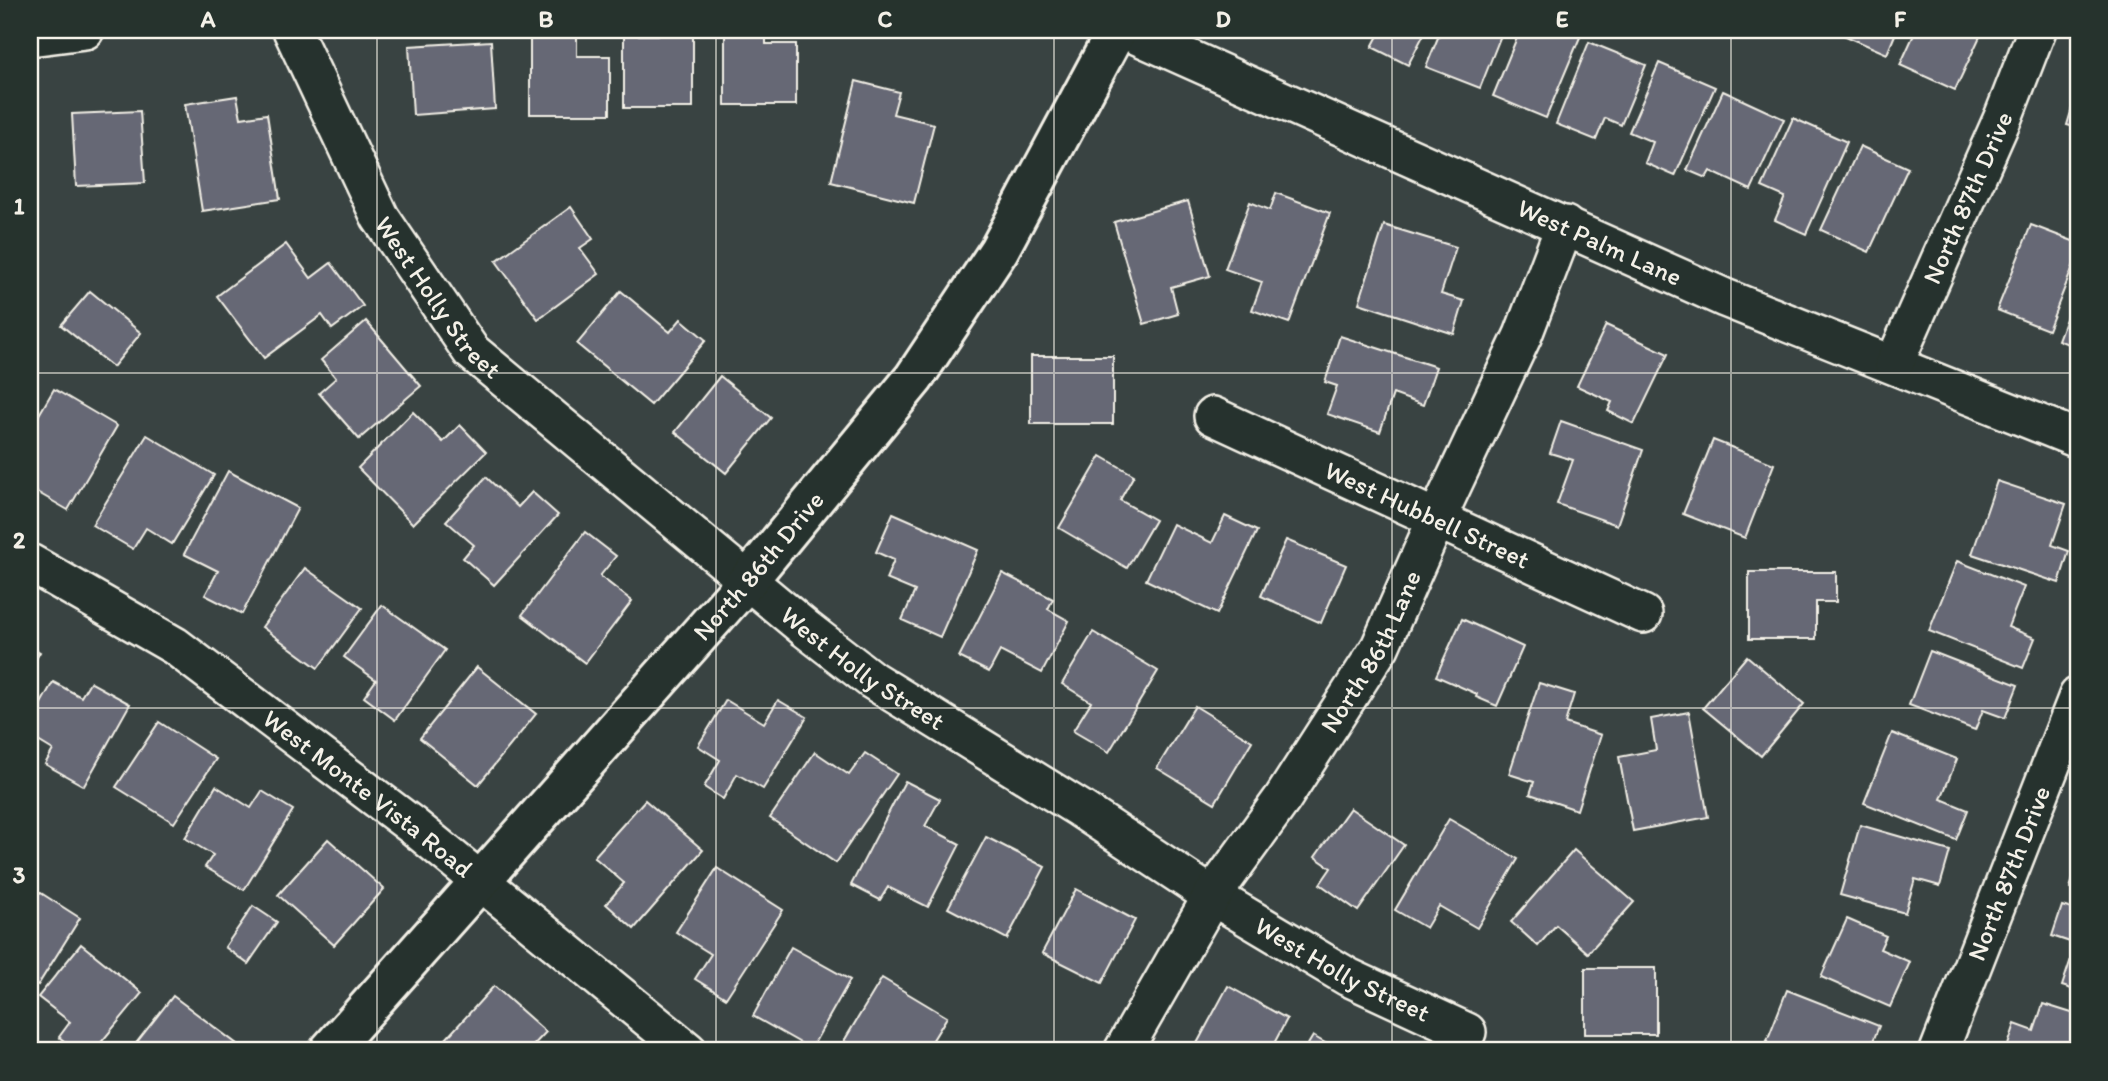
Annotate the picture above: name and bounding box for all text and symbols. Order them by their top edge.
text: A [200,5,216,33]
text: B [539,5,554,33]
text: C [878,5,893,33]
text: D [1215,5,1231,33]
text: E [1556,5,1569,33]
text: F [1894,5,1907,33]
street label: North 87th Drive [1915,106,2020,289]
street label: West Palm Lane [1513,191,1687,293]
text: 1 [14,192,25,220]
street label: West Holly Street [368,210,508,385]
street label: West Hubbell Street [1320,454,1535,576]
street label: North 86th Drive [686,484,831,647]
text: 2 [13,526,26,554]
street label: North 86th Lane [1313,565,1428,739]
street label: West Holly Street [774,599,951,737]
street label: West Monte Vista Road [257,702,480,885]
street label: North 87th Drive [1960,781,2057,965]
text: 3 [13,861,26,889]
street label: West Holly Street [1249,909,1435,1029]

